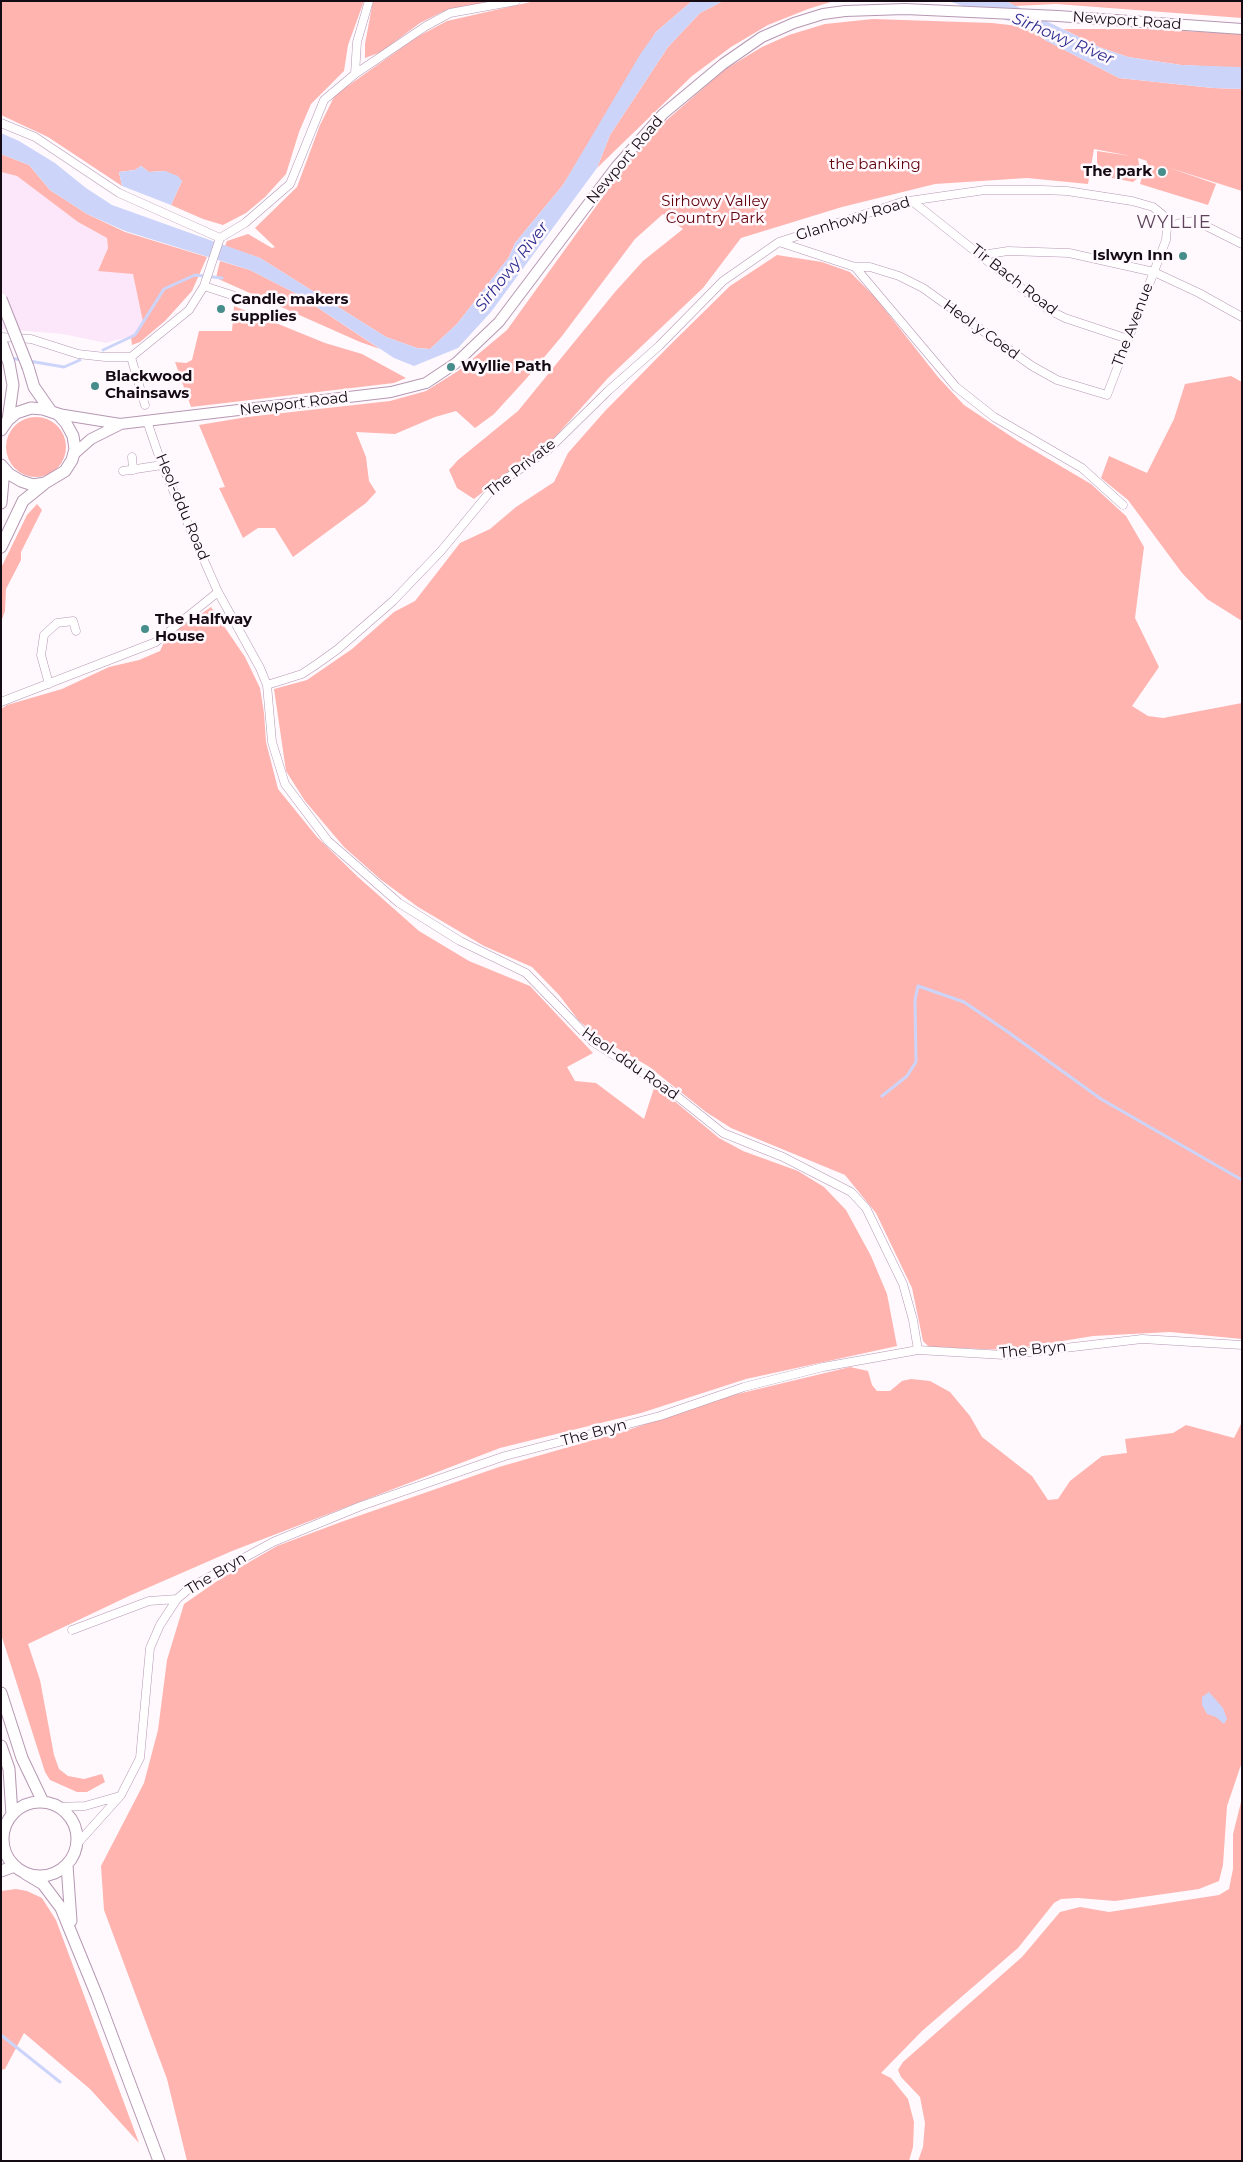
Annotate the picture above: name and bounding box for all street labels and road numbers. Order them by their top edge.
street label: Newport Road [1072,8,1182,34]
street label: Newport Road [583,112,667,208]
street label: Glanhowy Road [794,193,912,245]
street label: Tir Bach Road [967,241,1061,319]
street label: The Avenue [1109,281,1157,369]
street label: Heol y Coed [939,296,1023,364]
street label: Newport Road [239,388,349,420]
street label: The Private [482,435,560,501]
street label: Heol-ddu Road [151,451,213,563]
street label: Heol-ddu Road [578,1024,682,1104]
street label: The Bryn [999,1338,1067,1362]
street label: The Bryn [559,1416,629,1450]
street label: The Bryn [183,1549,249,1599]

